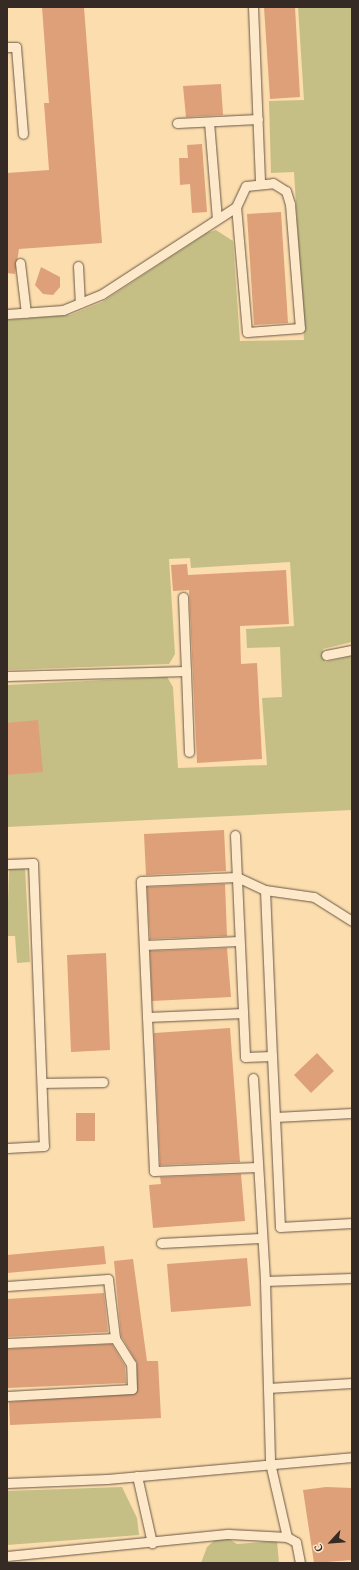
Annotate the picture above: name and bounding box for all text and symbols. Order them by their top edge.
north arrow [311,1522,351,1562]
text: С [311,1541,328,1554]

